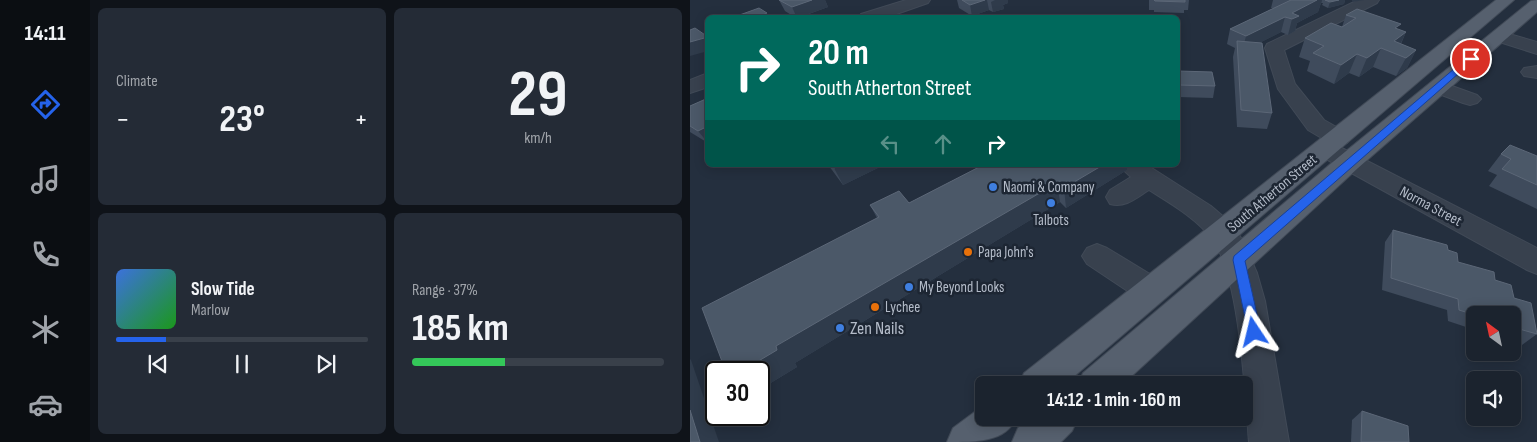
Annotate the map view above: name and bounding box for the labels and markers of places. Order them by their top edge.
pin [1450,38,1492,80]
place label: Naomi & Company [1003,178,1095,197]
marker: Naomi & Company [987,181,999,193]
marker: Talbots [1045,197,1057,209]
place label: Talbots [1033,211,1069,230]
place label: Papa John's [978,243,1034,262]
marker: Papa John's [962,246,974,258]
place label: My Beyond Looks [919,278,1004,297]
marker: My Beyond Looks [903,281,915,293]
place label: Lychee [885,298,920,317]
marker: Lychee [869,301,881,313]
place label: Zen Nails [850,318,904,339]
marker: Zen Nails [834,322,846,334]

